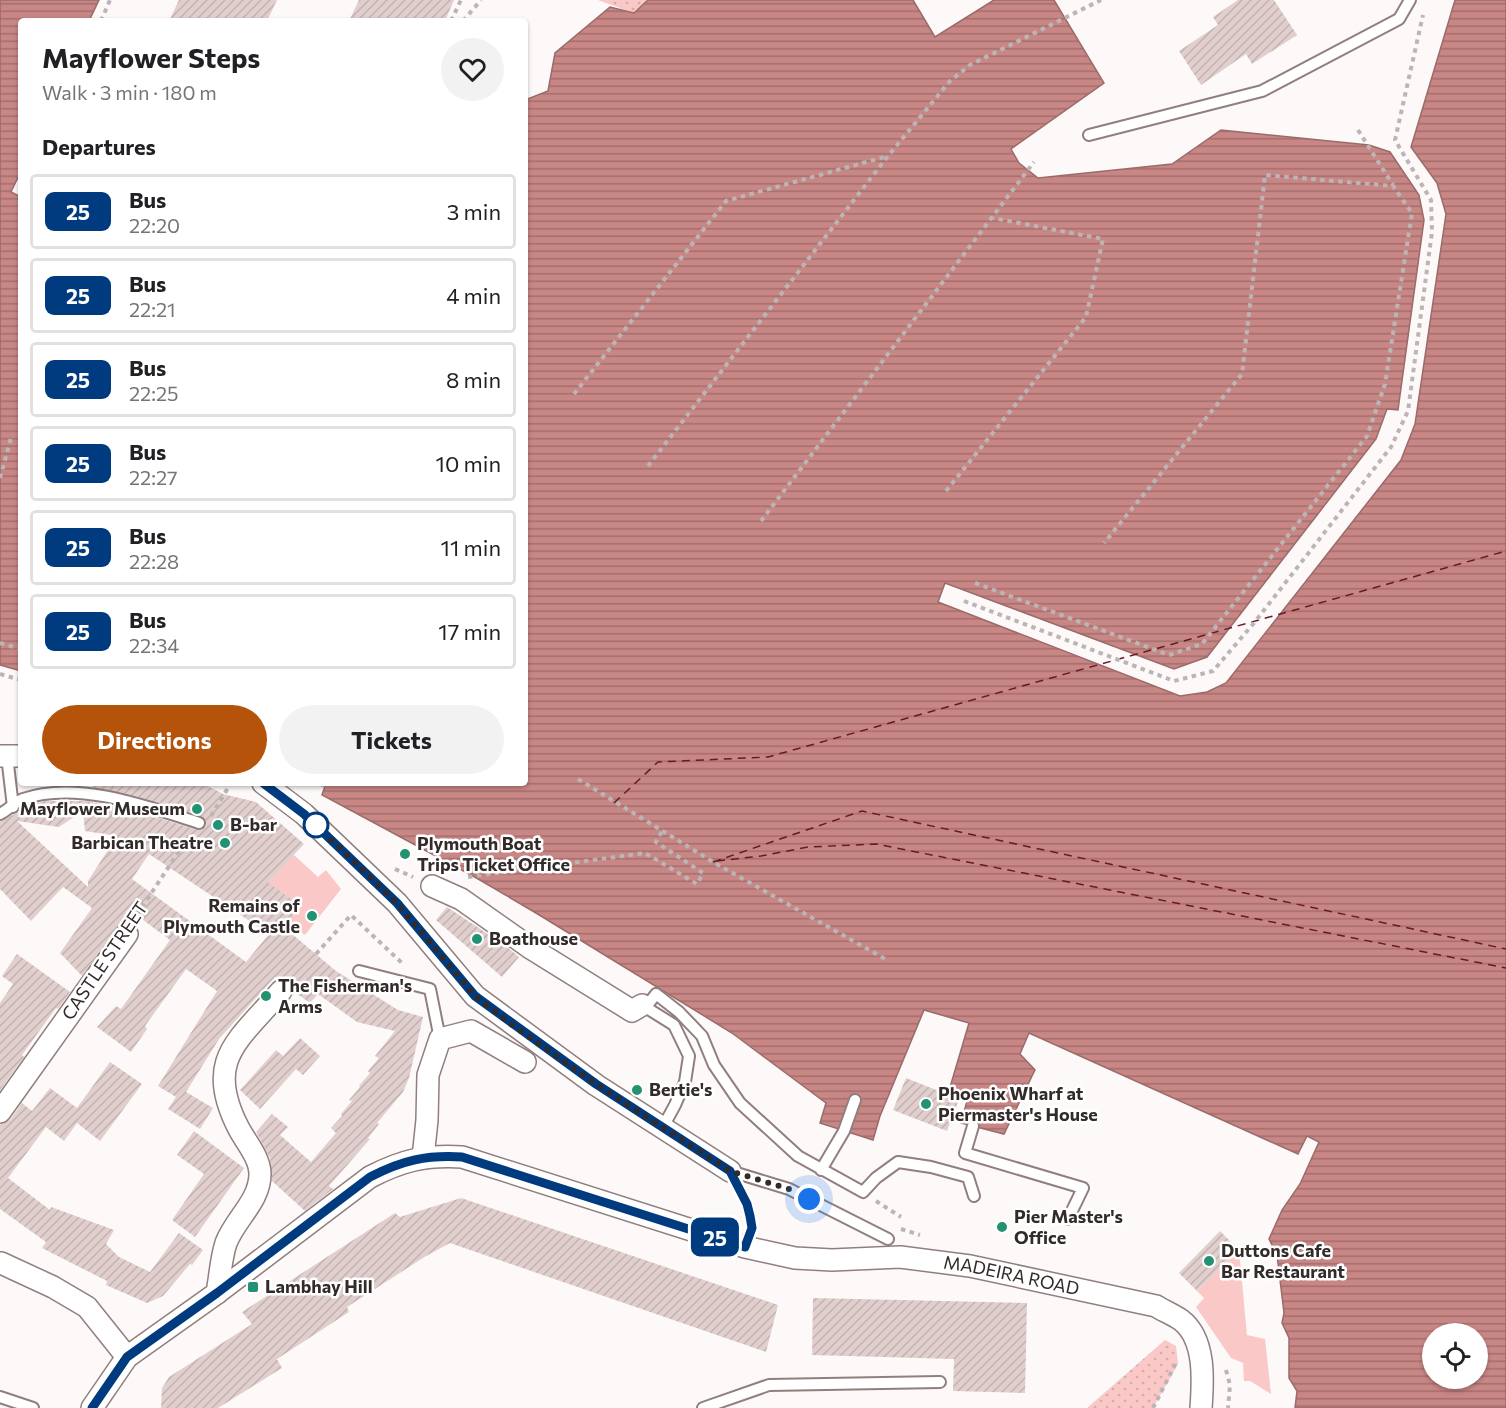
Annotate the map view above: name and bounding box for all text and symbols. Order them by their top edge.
button: heart [441,38,504,101]
text: Mayflower Steps [42,40,260,74]
text: Walk · 3 min · 180 m [42,80,217,104]
text: Departures [42,133,156,160]
text: Bus [129,186,166,213]
text: 3 min [447,198,501,225]
text: 25 [66,199,90,224]
text: 22:20 [129,213,180,237]
text: Bus [129,270,166,297]
text: 4 min [446,282,501,309]
text: 25 [66,283,90,308]
text: 22:21 [129,297,176,321]
text: Bus [129,354,166,381]
text: 8 min [446,366,501,393]
text: 25 [66,367,90,392]
text: 22:25 [129,381,178,405]
text: Bus [129,438,166,465]
text: 10 min [436,450,501,477]
text: 25 [66,451,90,476]
text: 22:27 [129,465,178,489]
text: Bus [129,522,166,549]
text: 11 min [441,534,501,561]
text: 25 [66,535,90,560]
text: 22:28 [129,549,179,573]
text: Bus [129,606,166,633]
text: 17 min [438,618,501,645]
text: 25 [66,619,90,644]
text: 22:34 [129,633,179,657]
button: Directions [42,705,267,774]
button: Tickets [279,705,504,774]
place label: Mayflower Museum [20,797,185,819]
marker: Mayflower Museum [190,802,204,816]
unlabelled marker [303,812,329,838]
place label: B-bar [230,813,278,835]
marker: B-bar [211,818,225,832]
place label: Barbican Theatre [71,831,213,853]
place label: Plymouth Boat Trips Ticket Office [417,832,570,875]
marker: Barbican Theatre [218,836,232,850]
marker: Plymouth Boat Trips Ticket Office [398,847,412,861]
place label: Remains of Plymouth Castle [163,894,301,937]
street label: CASTLE STREET [56,897,152,1024]
marker: Remains of Plymouth Castle [305,909,319,923]
place label: Boathouse [489,927,578,949]
marker: Boathouse [470,932,484,946]
place label: The Fisherman's Arms [278,974,412,1017]
marker: The Fisherman's Arms [259,989,273,1003]
place label: Bertie's [649,1078,712,1100]
place label: Phoenix Wharf at Piermaster's House [938,1082,1098,1125]
marker: Bertie's [630,1083,644,1097]
marker: Phoenix Wharf at Piermaster's House [919,1097,933,1111]
your location [794,1184,824,1214]
place label: Pier Master's Office [1014,1205,1123,1248]
line badge: 25 [688,1218,742,1256]
marker: Pier Master's Office [995,1220,1009,1234]
text: 25 [703,1225,727,1250]
place label: Duttons Cafe Bar Restaurant [1221,1239,1345,1282]
street label: MADEIRA ROAD [942,1251,1081,1299]
marker: Duttons Cafe Bar Restaurant [1202,1254,1216,1268]
place label: Lambhay Hill [265,1275,373,1297]
marker: Lambhay Hill [246,1280,260,1294]
map controls [1422,1323,1488,1389]
button: locate [1422,1323,1488,1389]

